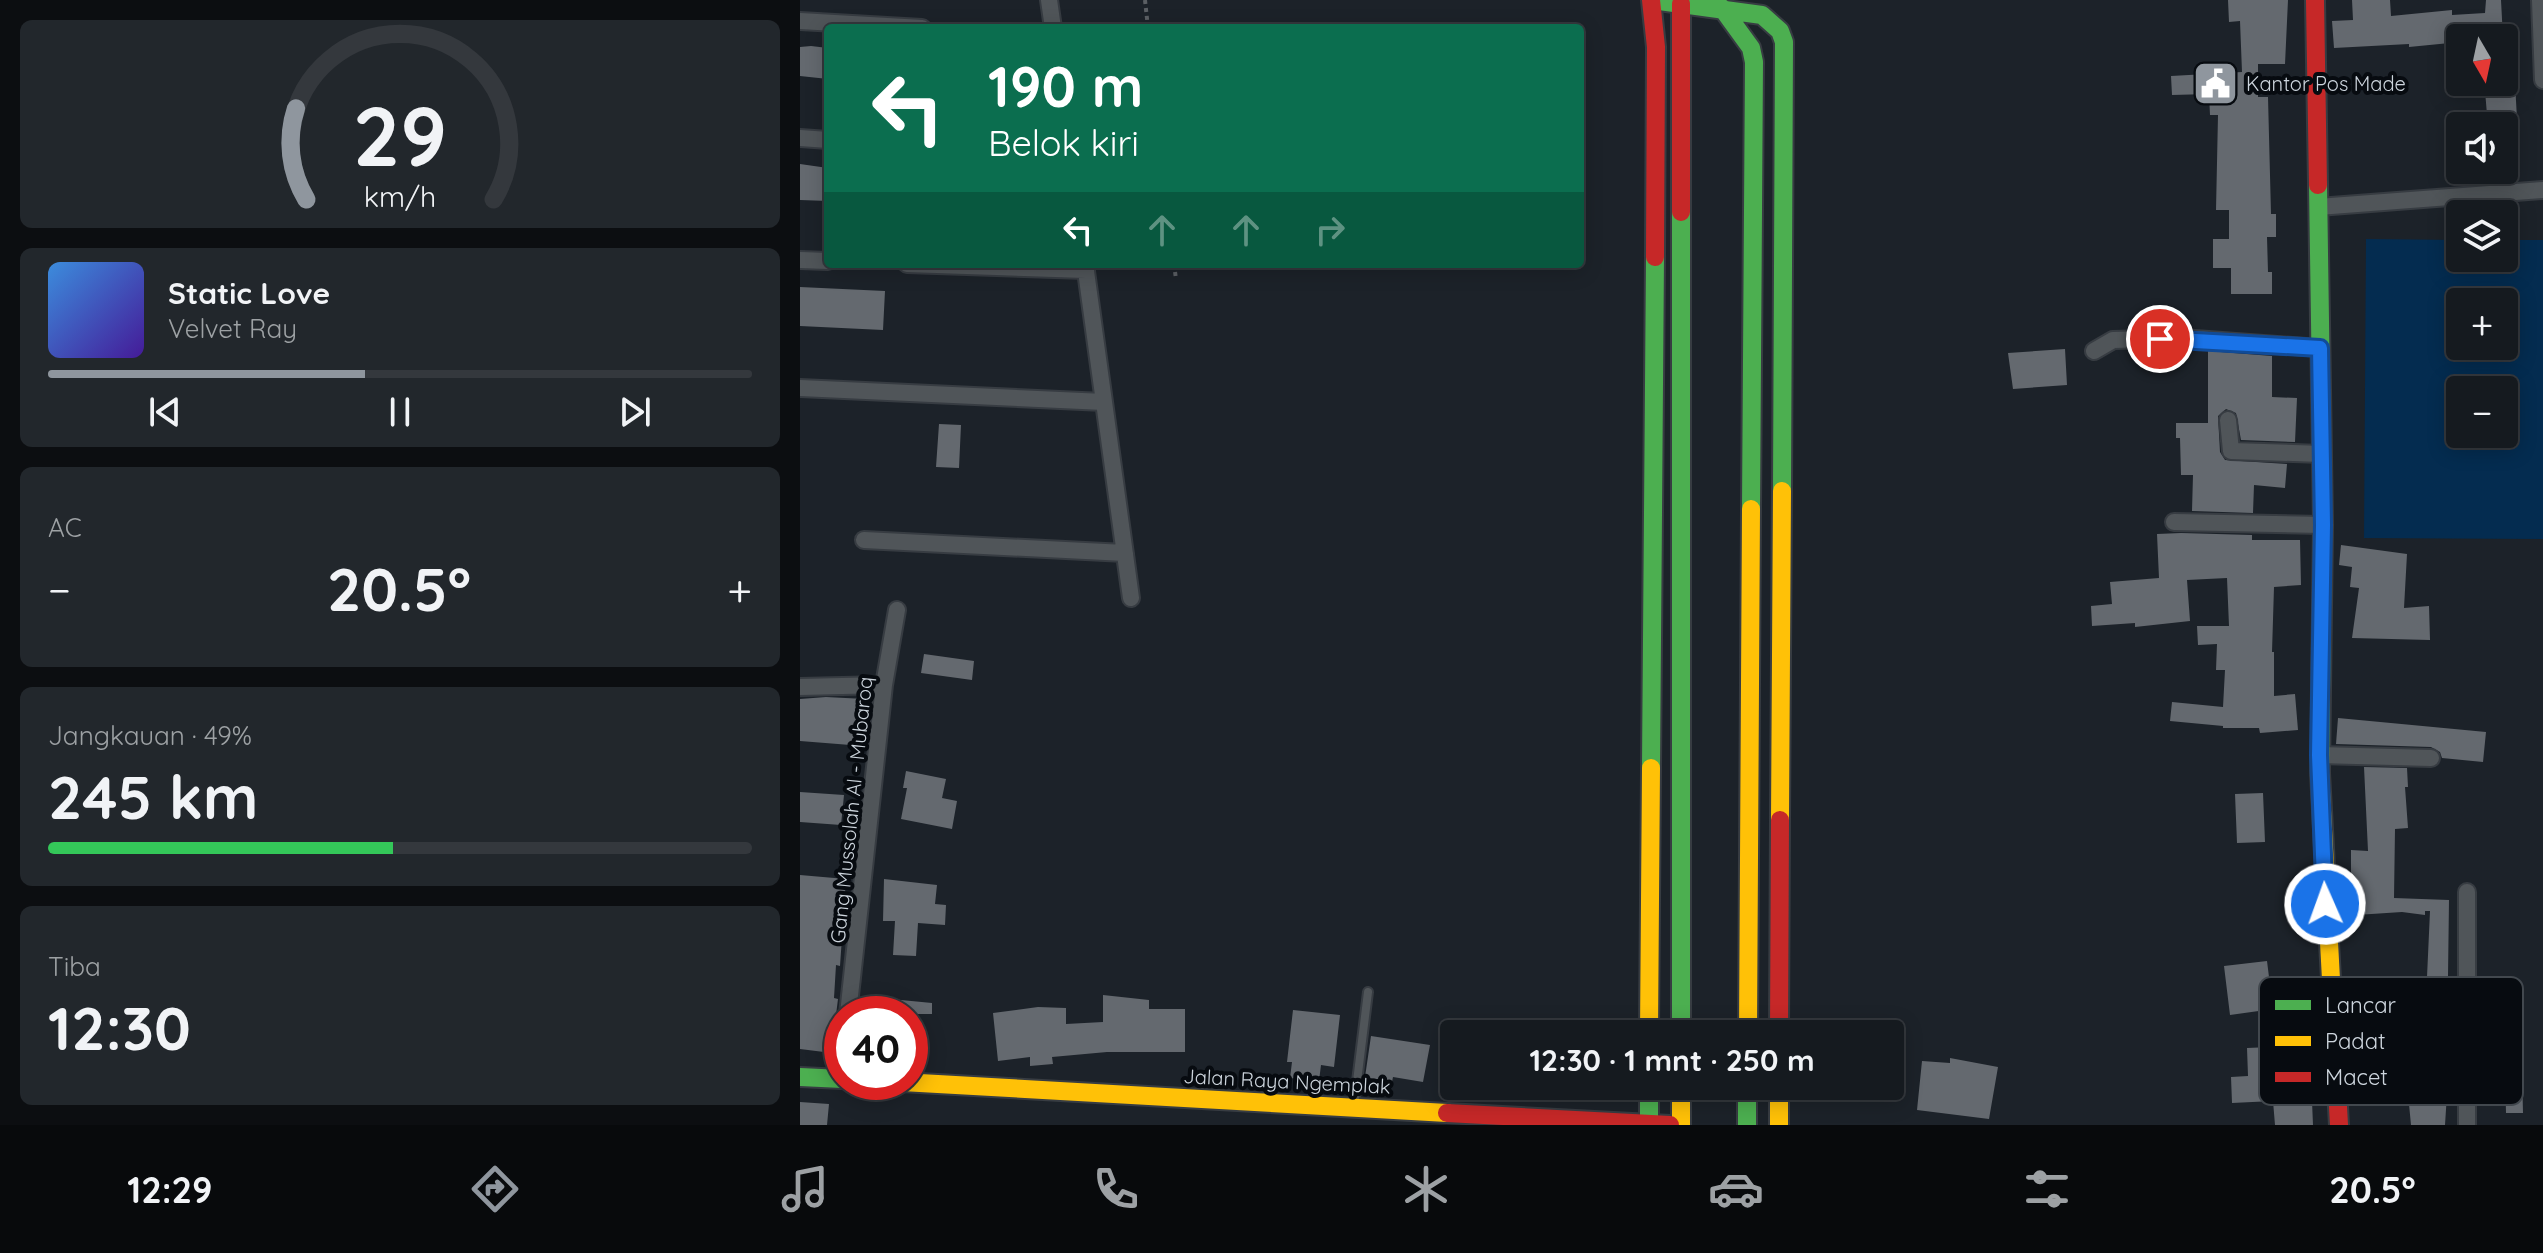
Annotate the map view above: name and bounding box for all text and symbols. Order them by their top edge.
north arrow [2446,24,2518,96]
map controls [2446,24,2518,448]
text: 190 m [988,51,1143,121]
icon: left [856,56,960,160]
public building icon: Kantor Pos Made [2191,59,2239,107]
place label: Kantor Pos Made [2246,71,2406,96]
text: 29 [353,83,447,187]
button: sound [2446,112,2518,184]
text: Belok kiri [988,120,1139,165]
text: km/h [364,178,436,214]
button: layers [2446,200,2518,272]
icon: left [1056,208,1100,252]
icon: ahead [1140,208,1184,252]
icon: ahead [1224,208,1268,252]
icon: right [1308,208,1352,252]
text: Static Love [168,274,330,312]
button: + [2446,288,2518,360]
pin [2126,305,2194,373]
text: Velvet Ray [168,312,297,345]
icon: arrive [2138,317,2182,361]
button: − [2446,376,2518,448]
icon: previous [143,390,187,434]
icon: pause [378,390,422,434]
icon: next [613,390,657,434]
text: AC [48,511,82,544]
text: 20.5° [327,551,471,626]
text: − [48,562,71,617]
text: + [727,562,752,617]
street label: Gang Mussolah Al - Mubaroq [825,675,877,945]
text: Jangkauan · 49% [48,719,252,752]
text: 245 km [48,759,258,834]
position arrow [2283,862,2367,946]
text: Tiba [48,950,101,983]
legend [2259,977,2523,1105]
text: 12:30 [48,990,191,1065]
text: Lancar [2325,991,2396,1019]
speed limit sign: 40 [824,996,928,1100]
text: Padat [2325,1027,2385,1055]
text: 12:30 · 1 mnt · 250 m [1529,1041,1815,1079]
street label: Jalan Raya Ngemplak [1183,1063,1391,1099]
text: Macet [2325,1063,2388,1091]
icon: directions [467,1161,523,1217]
icon: music [777,1161,833,1217]
icon: phone [1088,1161,1144,1217]
icon: climate [1398,1161,1454,1217]
icon: car [1708,1161,1764,1217]
icon: filters [2019,1161,2075,1217]
text: 12:29 [127,1167,212,1212]
text: 20.5° [2329,1167,2416,1212]

